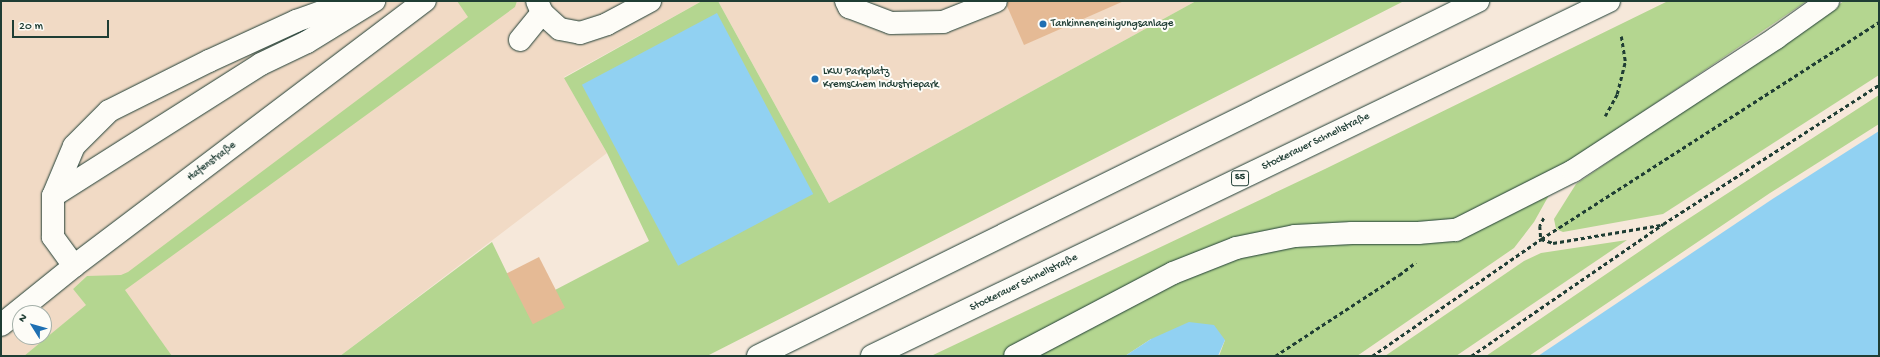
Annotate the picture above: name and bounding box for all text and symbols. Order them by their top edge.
scale bar [14,12,111,38]
place label: Tankinnenreinigungsanlage [1051,17,1174,31]
marker: Tankinnenreinigungsanlage [1038,19,1048,29]
text: 20 m [19,20,43,34]
place label: LKW Parkplatz KremsChem Industriepark [823,66,939,92]
marker: LKW Parkplatz KremsChem Industriepark [810,74,820,84]
street label: Stockerauer Schnellstraße [1260,110,1372,174]
street label: Hafenstraße [185,139,239,185]
road number: S5 [1231,170,1249,186]
street label: Stockerauer Schnellstraße [968,251,1080,315]
north arrow [12,305,52,345]
text: N [16,312,30,325]

